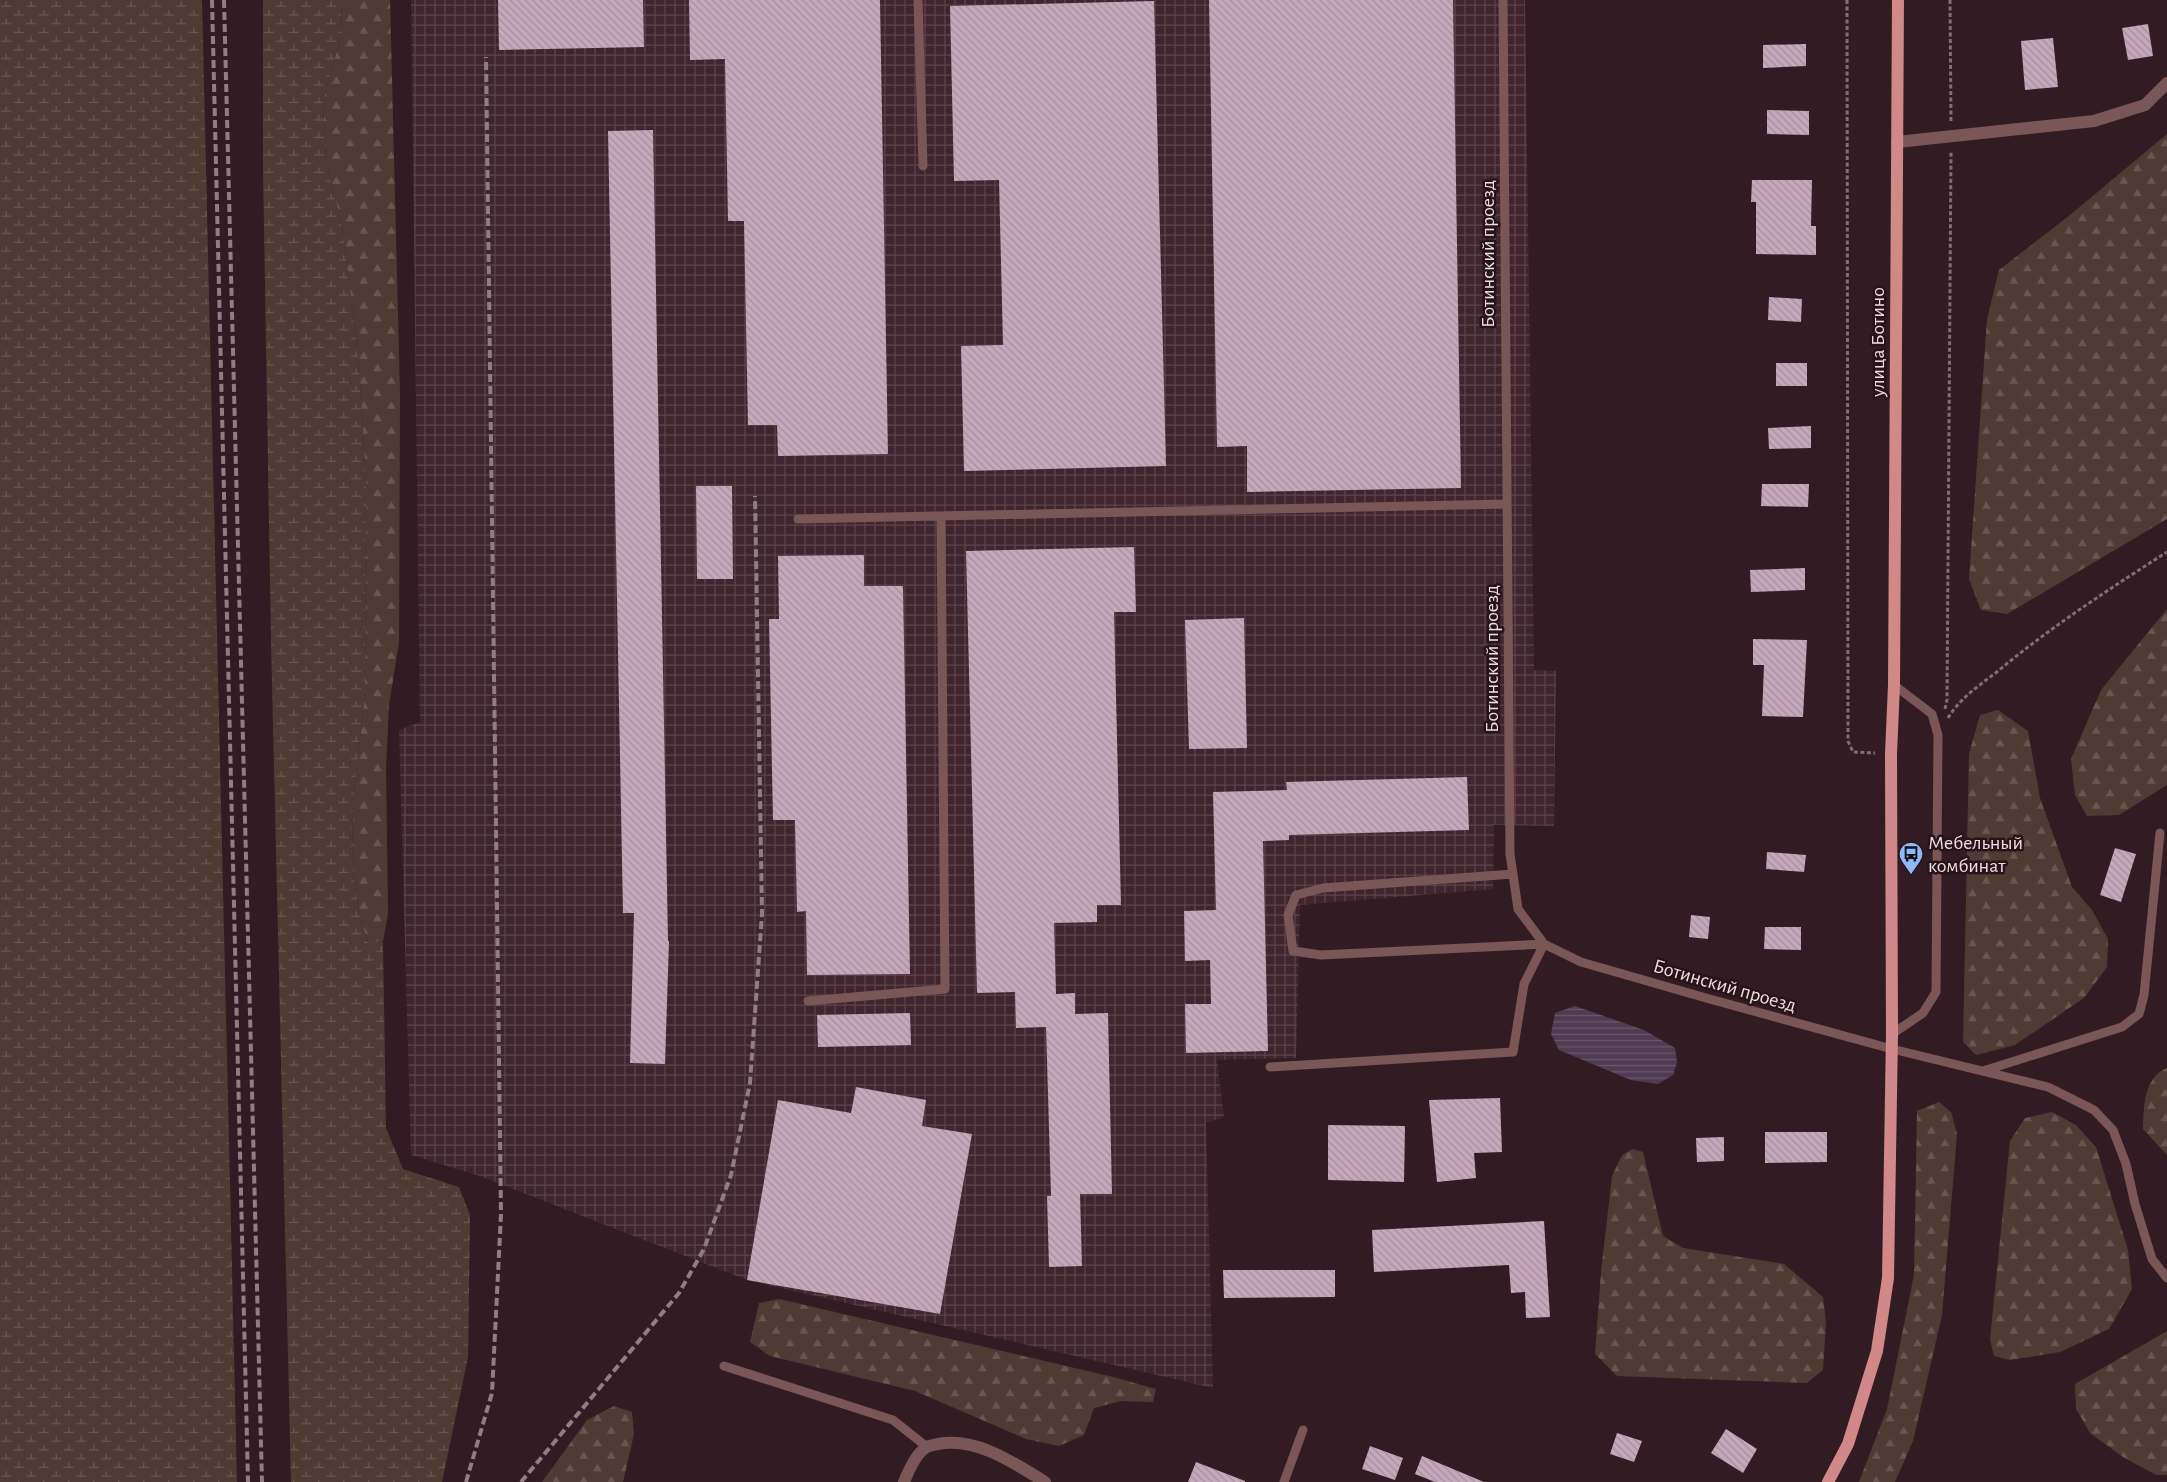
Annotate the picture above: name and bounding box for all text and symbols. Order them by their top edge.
street label: Ботинский проезд [1478,180,1498,328]
street label: улица Ботино [1868,287,1888,398]
street label: Ботинский проезд [1482,585,1502,733]
place label: Мебельный комбинат [1928,833,2023,876]
bus stop icon: Мебельный комбинат [1898,841,1924,875]
street label: Ботинский проезд [1651,956,1799,1016]

